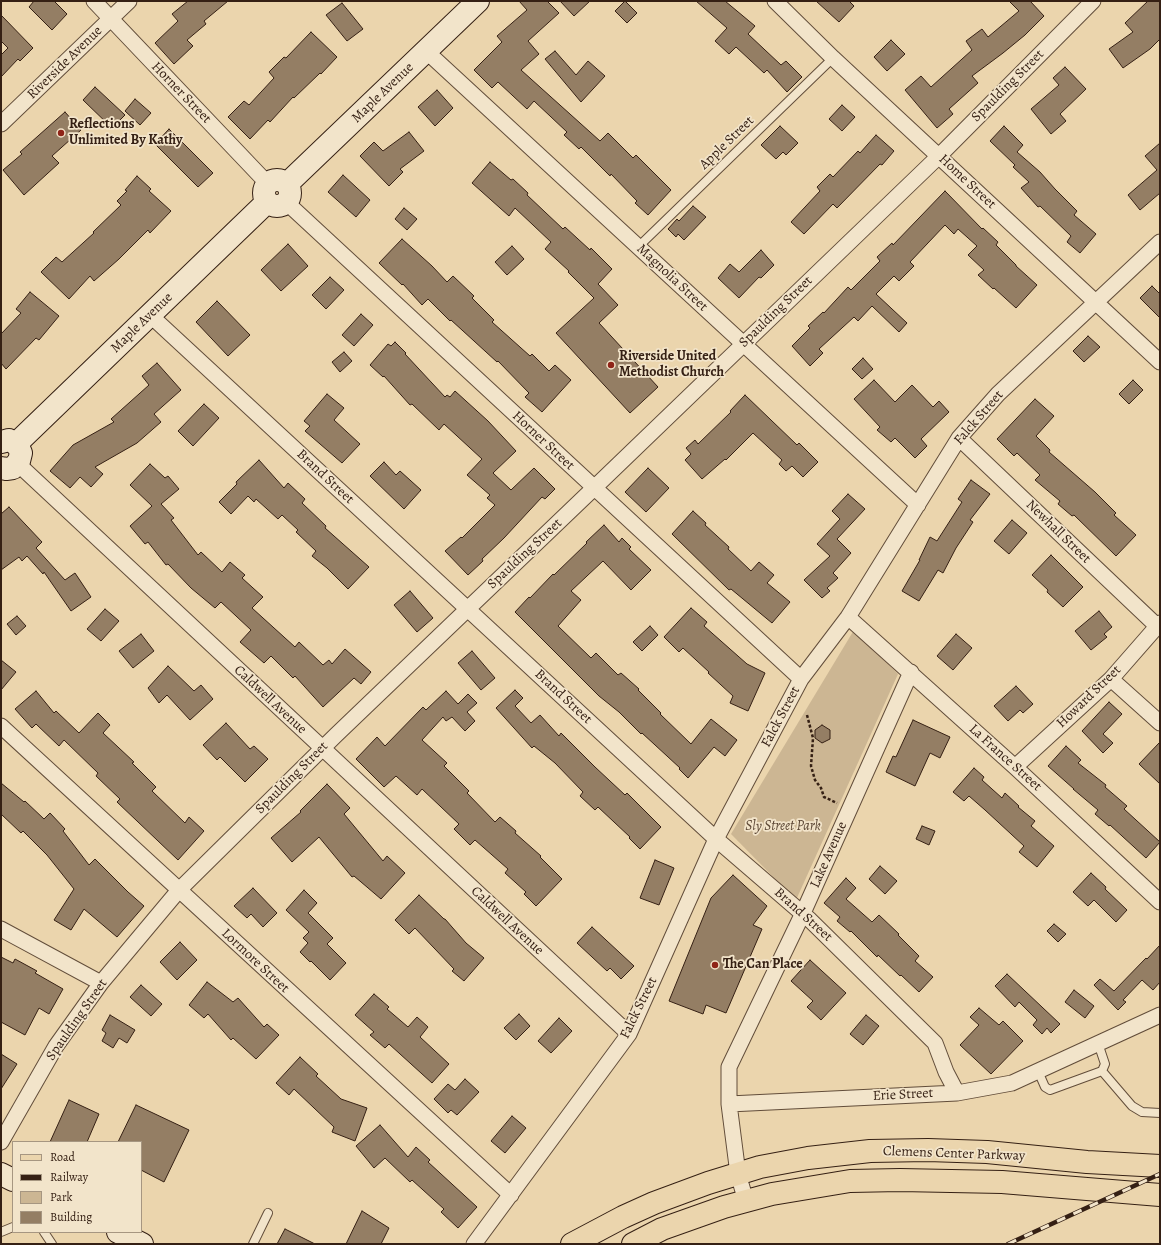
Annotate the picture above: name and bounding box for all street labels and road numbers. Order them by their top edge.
street label: Riverside Avenue [24,23,106,103]
street label: Spaulding Street [968,46,1048,126]
street label: Horner Street [147,59,215,127]
street label: Maple Avenue [348,59,418,127]
street label: Apple Street [696,113,758,173]
street label: Home Street [935,151,999,213]
street label: Magnolia Street [633,241,711,315]
street label: Spaulding Street [736,273,816,351]
street label: Maple Avenue [107,289,177,357]
street label: Falck Street [951,387,1007,449]
street label: Horner Street [508,408,578,474]
street label: Brand Street [293,446,357,508]
street label: Newhall Street [1022,497,1094,567]
street label: Spaulding Street [484,515,566,593]
street label: Caldwell Avenue [230,662,310,738]
street label: Howard Street [1053,662,1125,732]
street label: Brand Street [531,666,595,728]
street label: Falck Street [758,684,804,750]
street label: La France Street [965,721,1045,795]
street label: Spaulding Street [252,738,332,818]
street label: Lake Avenue [807,819,851,891]
street label: Caldwell Avenue [467,883,547,959]
street label: Brand Street [770,885,836,945]
street label: Lormore Street [218,925,292,997]
street label: Falck Street [617,974,661,1042]
street label: Spaulding Street [43,976,111,1064]
street label: Erie Street [872,1085,934,1105]
street label: Clemens Center Parkway [883,1143,1025,1165]

